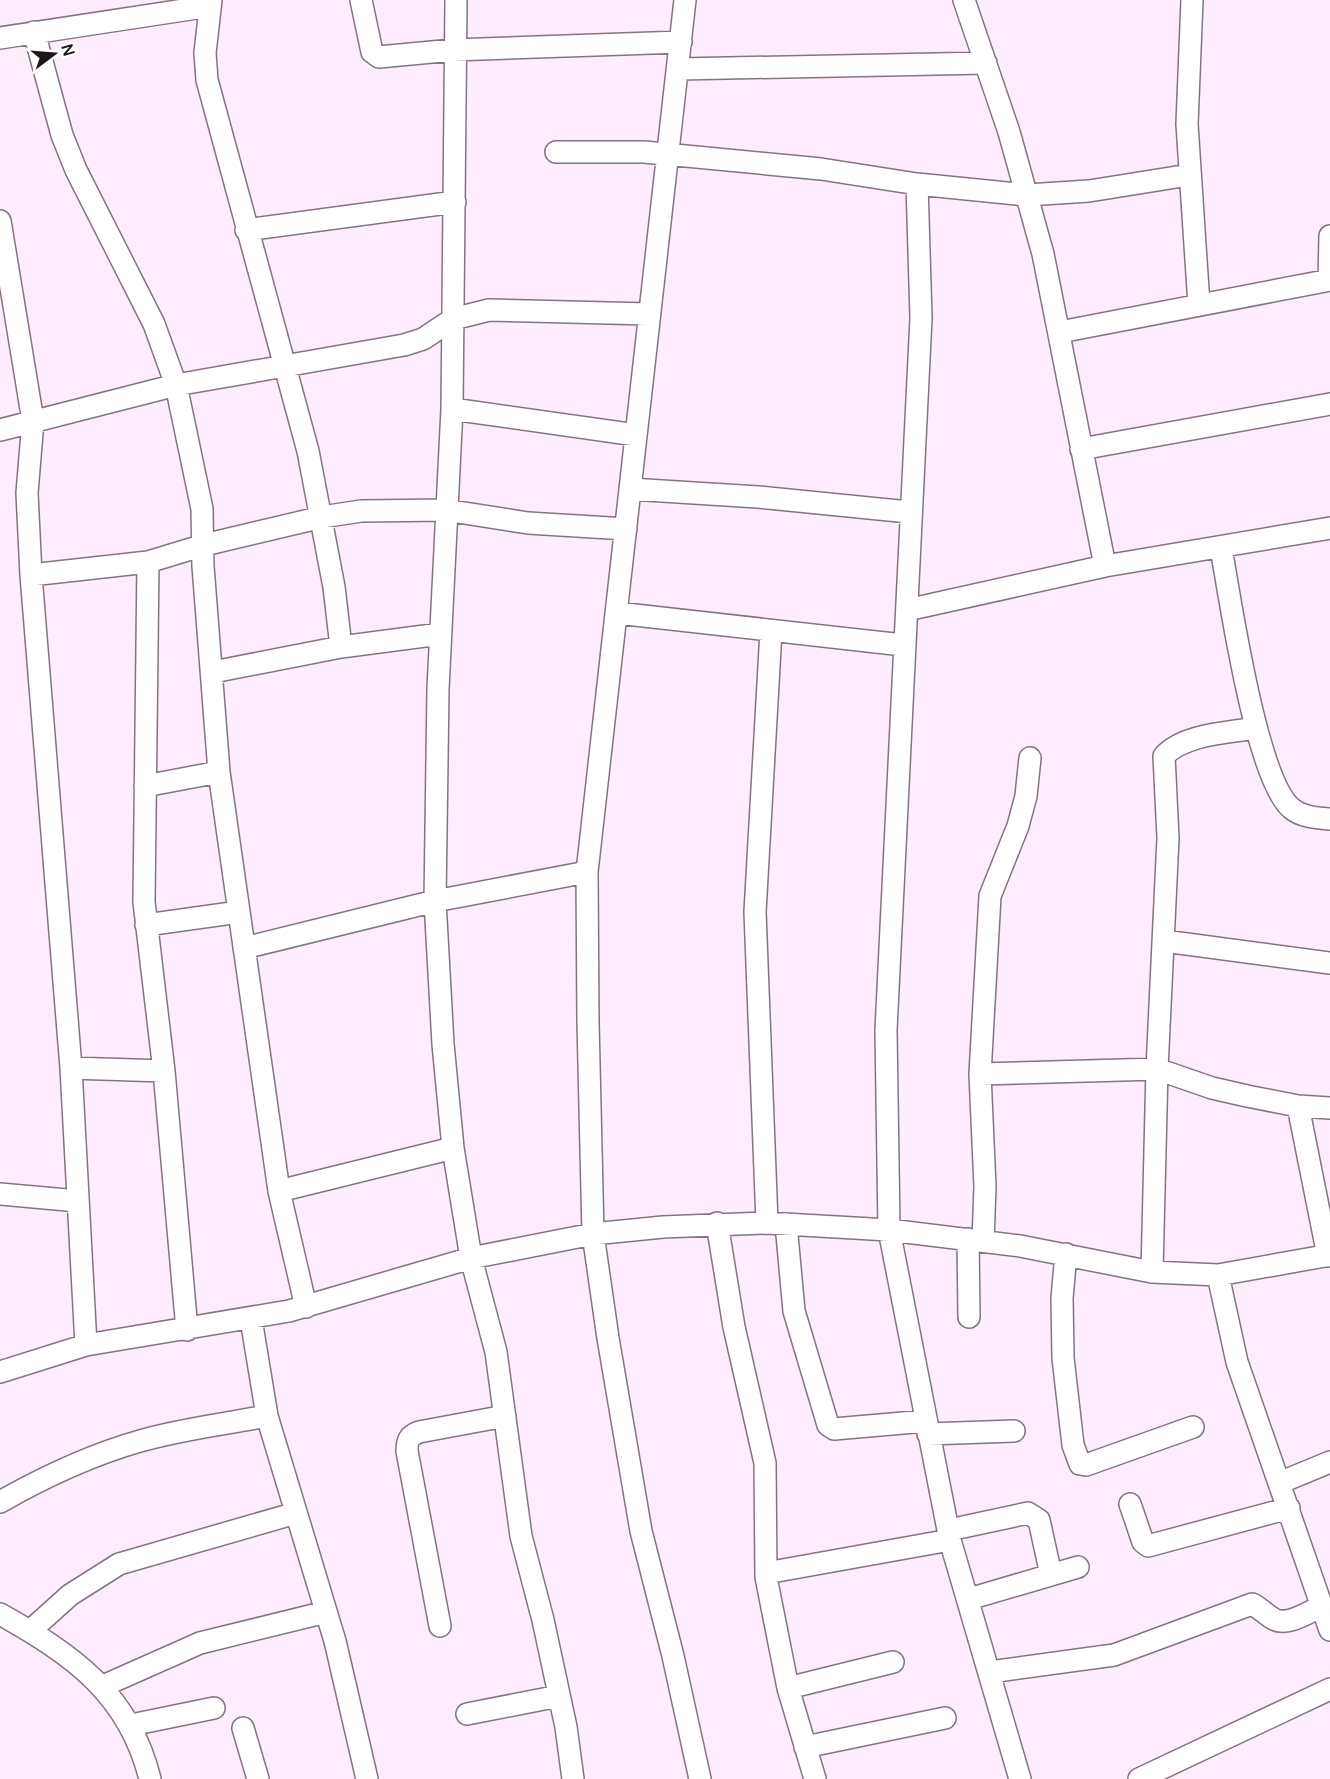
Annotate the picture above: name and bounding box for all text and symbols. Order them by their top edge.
north arrow [24,24,84,84]
text: N [56,41,81,58]

